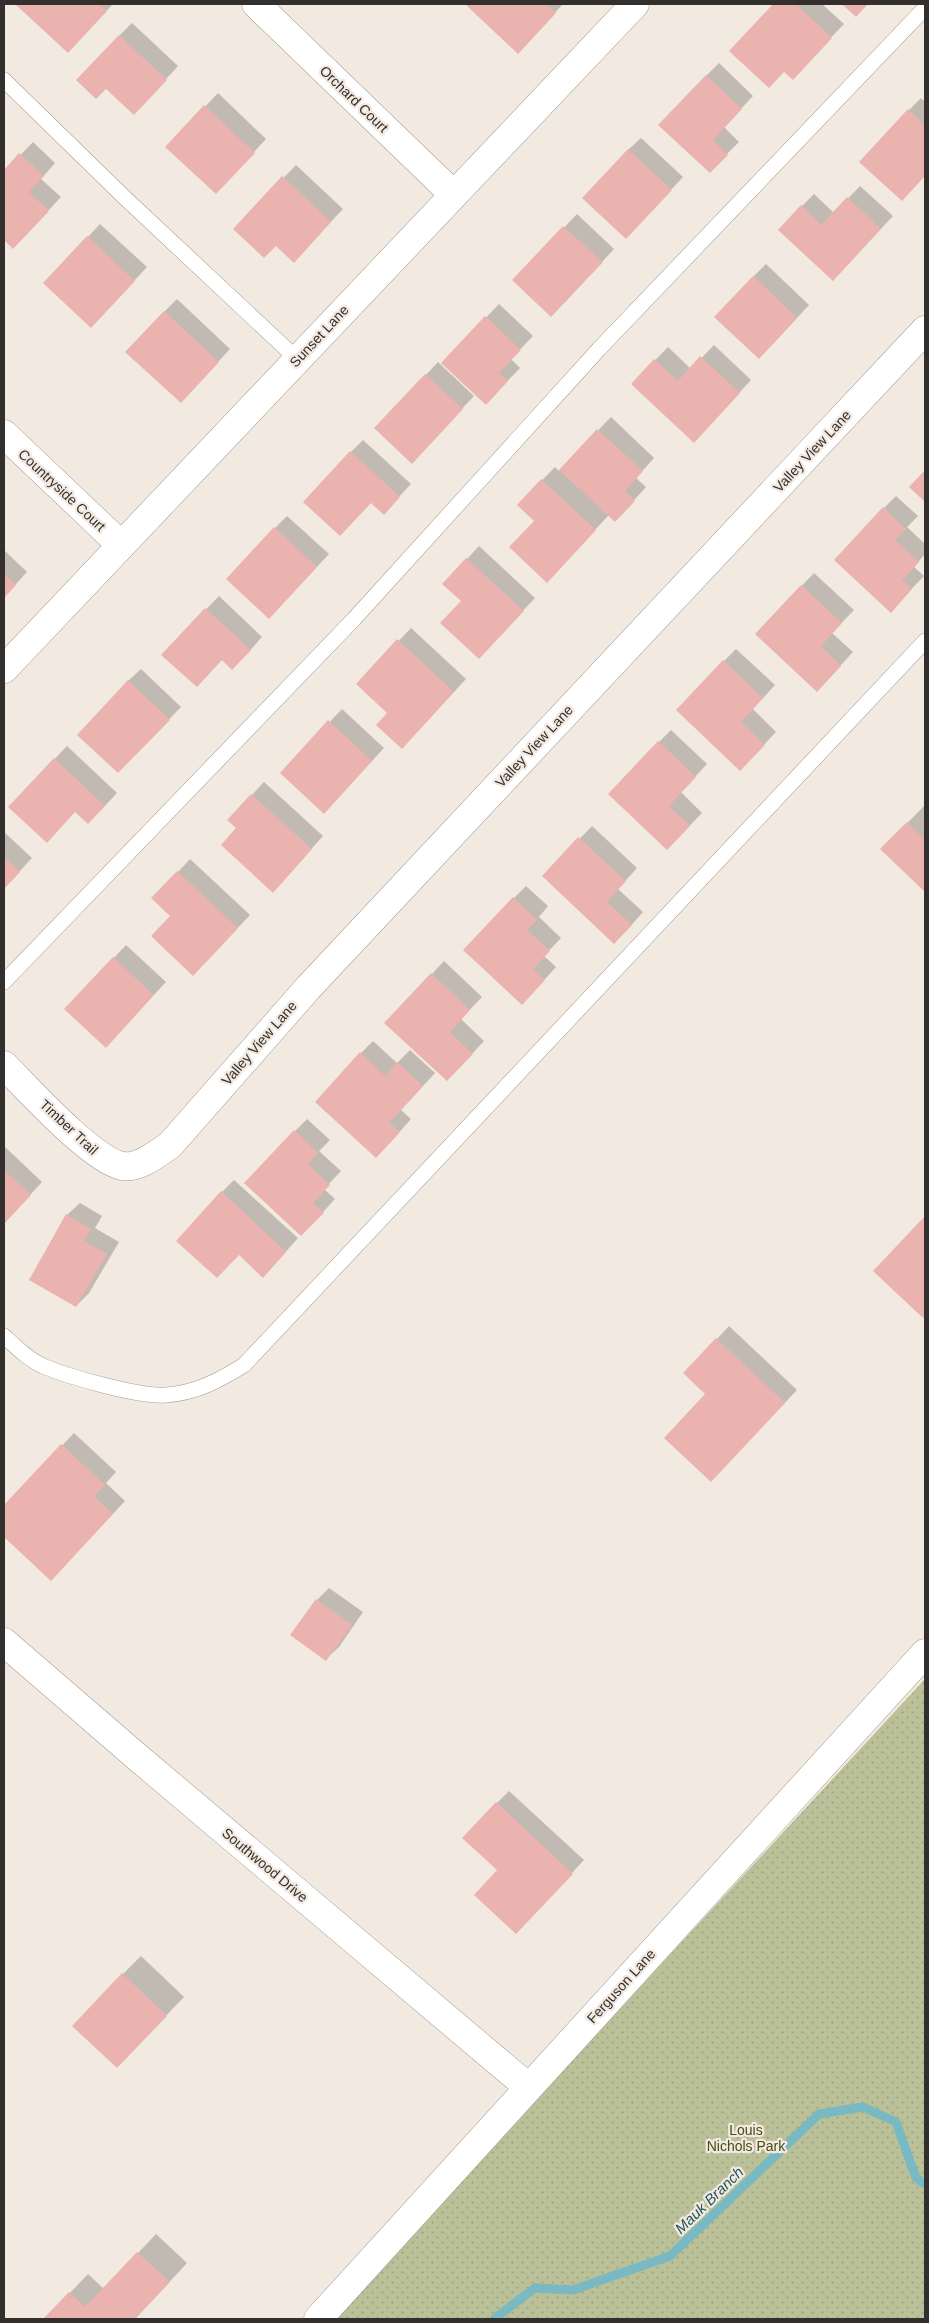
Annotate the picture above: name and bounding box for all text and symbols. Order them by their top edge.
street label: Orchard Court [317,62,392,136]
street label: Sunset Lane [286,302,352,370]
street label: Valley View Lane [770,407,854,495]
street label: Countryside Court [15,446,109,534]
street label: Valley View Lane [492,702,576,790]
street label: Valley View Lane [218,998,300,1088]
street label: Timber Trail [37,1096,101,1158]
street label: Southwood Drive [219,1825,311,1906]
street label: Ferguson Lane [584,1945,659,2026]
park label: Louis Nichols Park [707,2122,786,2154]
water label: Mauk Branch [671,2163,747,2237]

